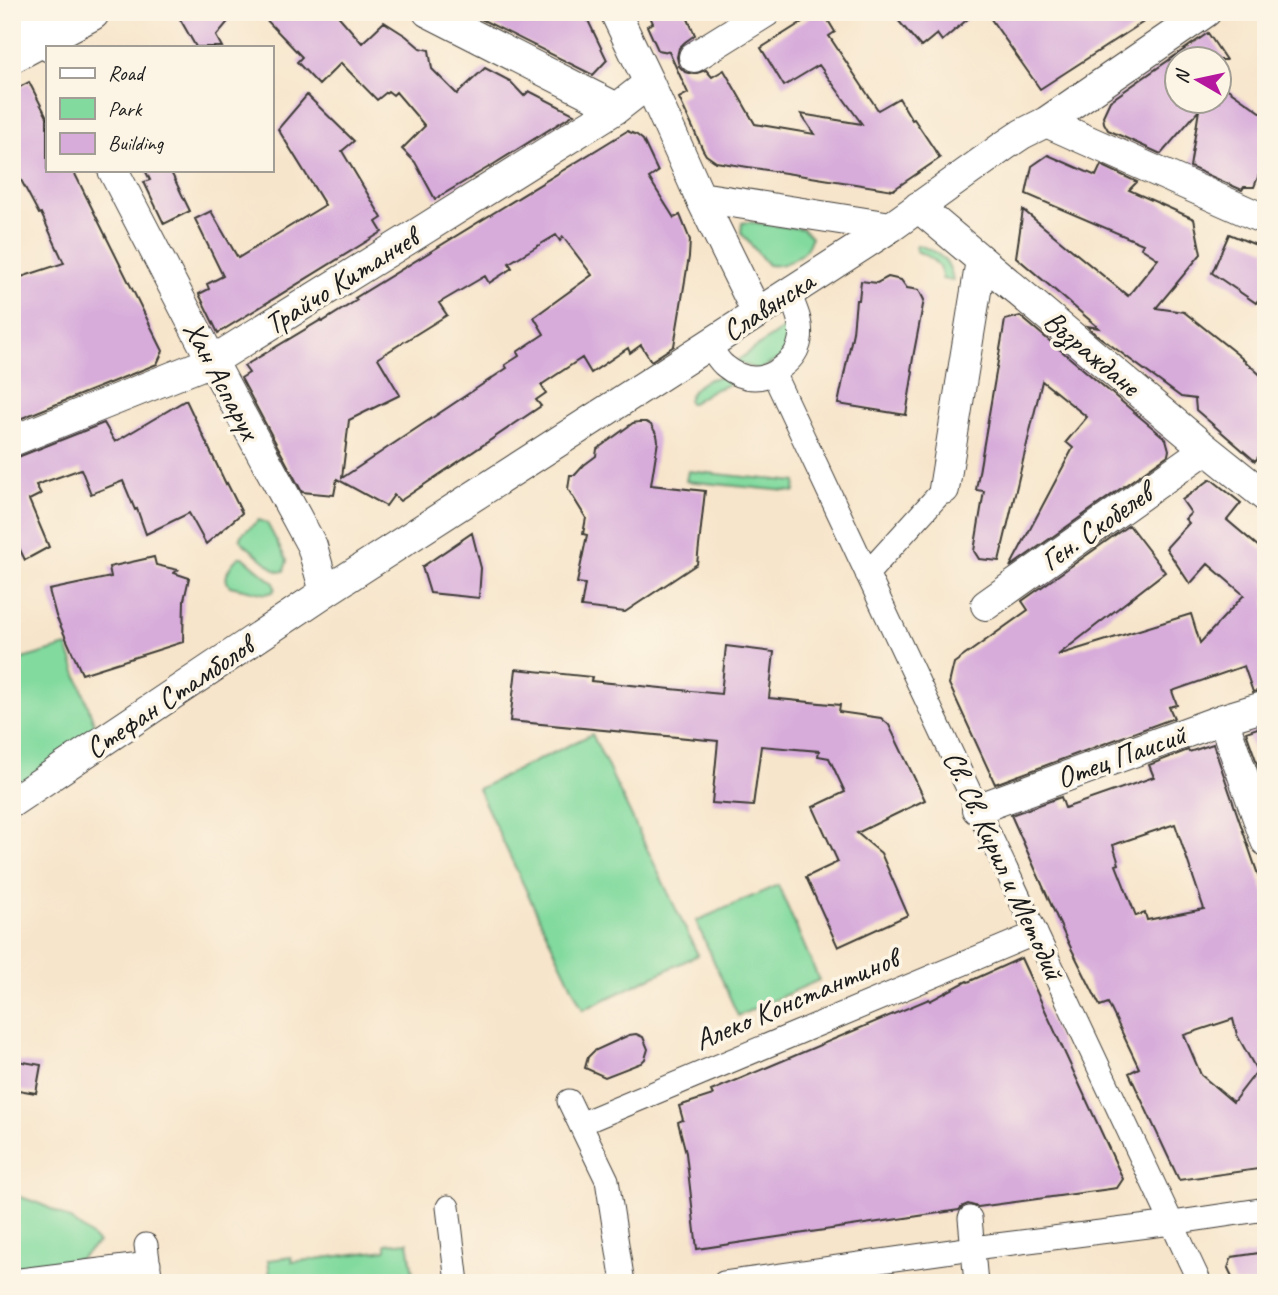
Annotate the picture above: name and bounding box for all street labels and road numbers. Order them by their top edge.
street label: Трайчо Китанчев [257,216,429,343]
street label: Славянска [715,261,824,350]
street label: Възраждане [1036,302,1150,406]
street label: Хан Аспарух [175,314,270,448]
street label: Ген. Скобелев [1033,471,1165,579]
street label: Стефан Стамболов [78,624,265,767]
street label: Отец Паисий [1051,715,1192,797]
street label: Св. Св. Кирил и Методий [934,744,1074,987]
street label: Алеко Константинов [689,937,909,1059]

